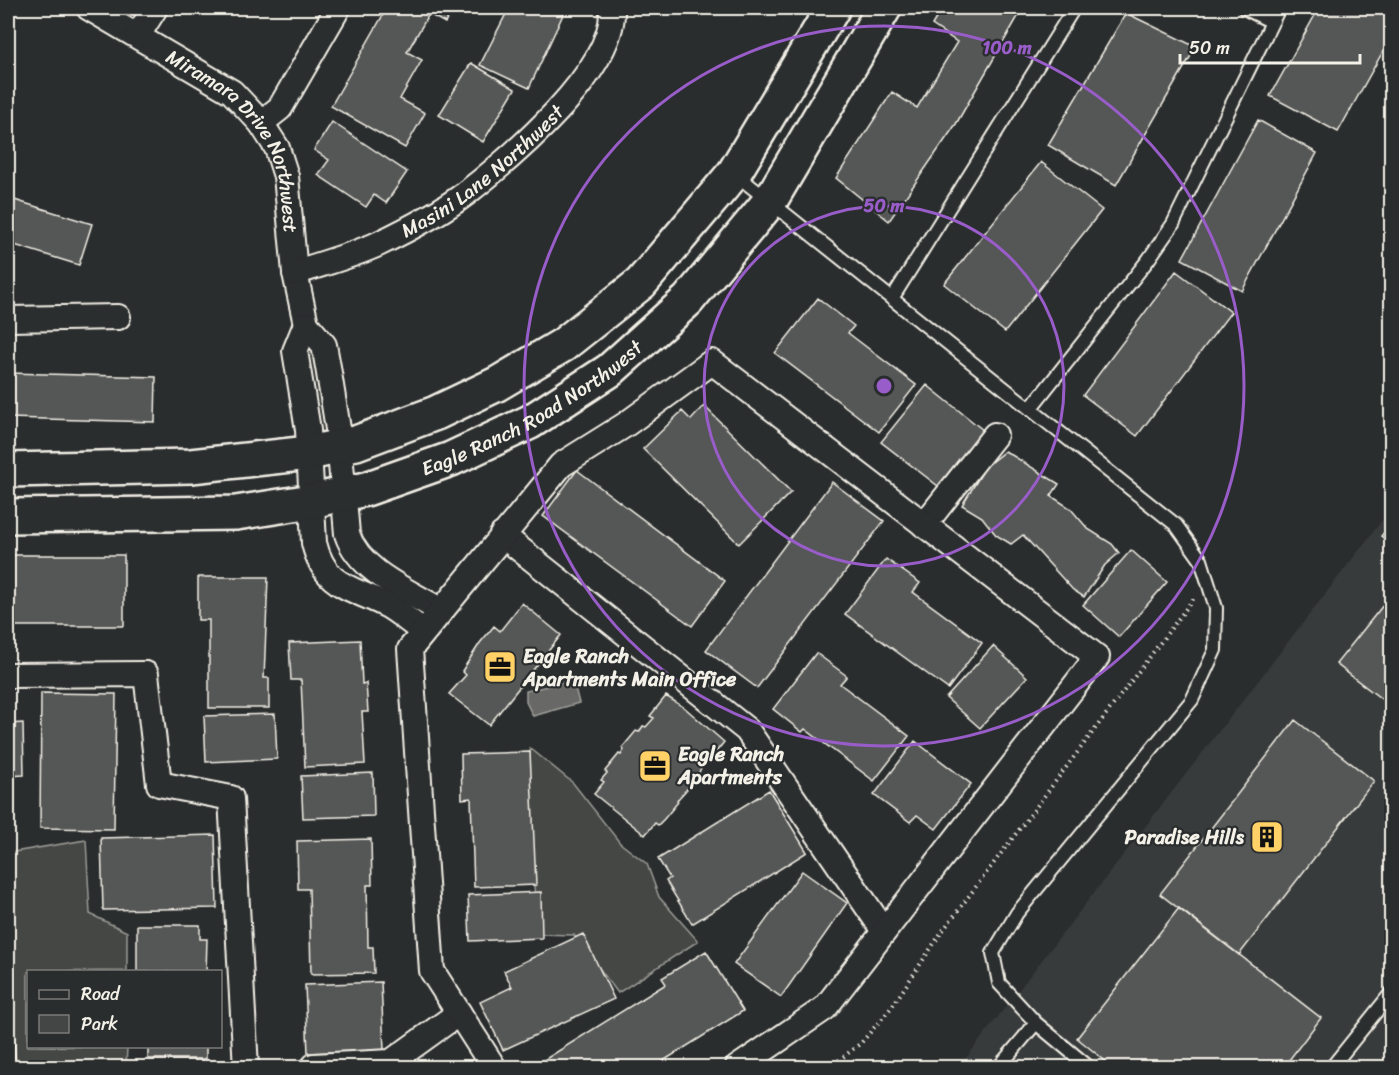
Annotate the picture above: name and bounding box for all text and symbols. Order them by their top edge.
scale bar [1180,27,1360,65]
text: 100 m [983,32,1032,64]
text: 50 m [1189,32,1230,64]
street label: Miramara Drive Northwest [159,39,309,235]
street label: Masini Lane Northwest [394,95,573,247]
text: 50 m [864,190,905,222]
street label: Eagle Ranch Road Northwest [416,330,651,486]
centre of rings [874,376,894,396]
place label: Eagle Ranch Apartments Main Office [522,639,737,697]
office icon: Eagle Ranch Apartments Main Office [482,649,518,685]
place label: Eagle Ranch Apartments [677,737,784,795]
office icon: Eagle Ranch Apartments [637,748,673,784]
building icon: Paradise Hills [1249,819,1285,855]
place label: Paradise Hills [1125,820,1245,855]
legend [27,970,222,1048]
text: Road [81,978,121,1010]
text: Park [81,1008,118,1040]

